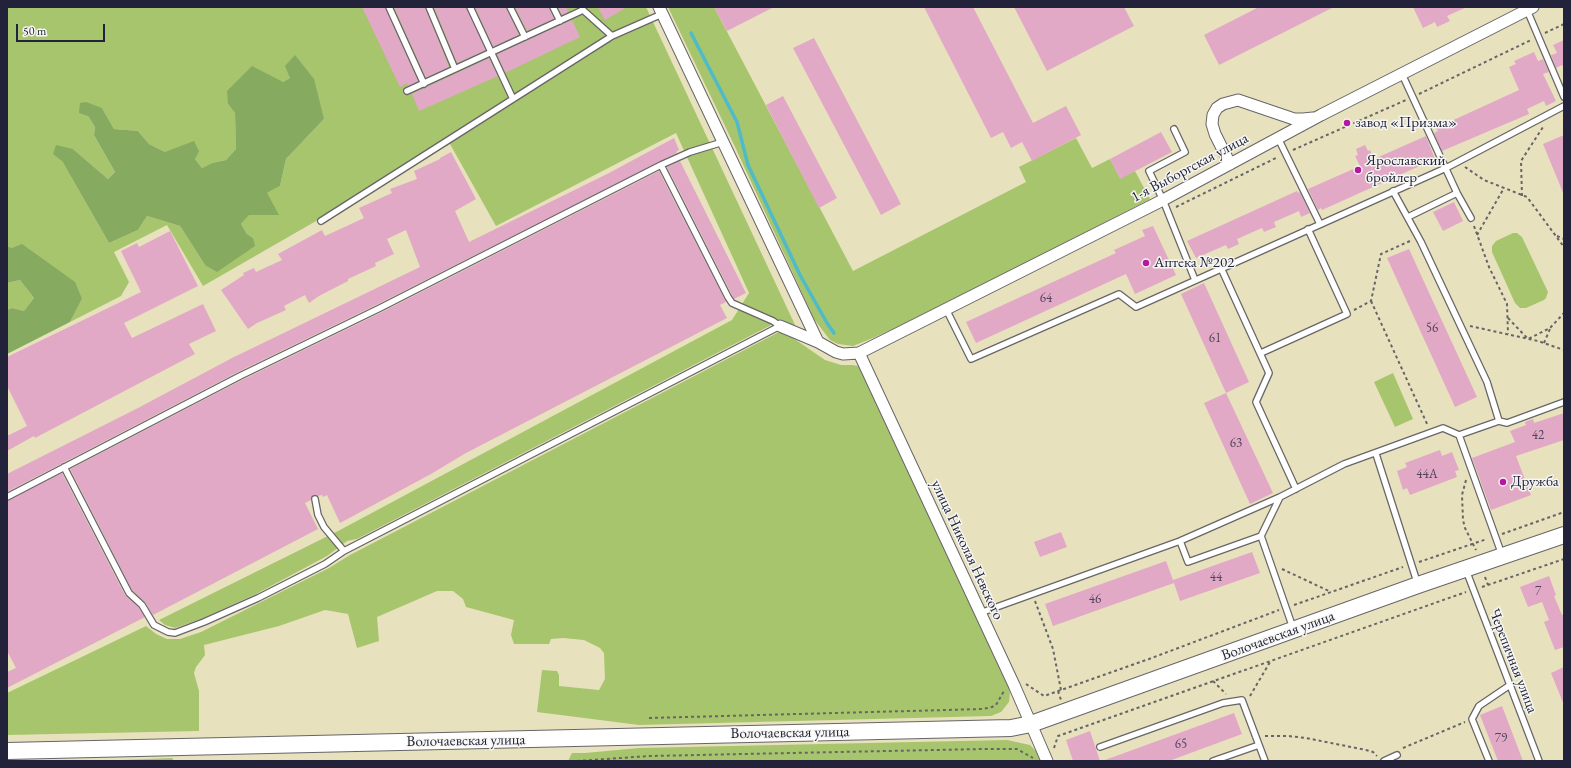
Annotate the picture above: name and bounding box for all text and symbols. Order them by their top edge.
scale bar [18,16,107,42]
text: 50 m [23,23,46,39]
place label: завод «Призма» [1355,114,1457,132]
marker: завод «Призма» [1342,118,1352,128]
street label: 1-я Выборгская улица [1128,130,1252,206]
place label: Ярославский бройлер [1366,152,1445,187]
marker: Ярославский бройлер [1353,165,1363,175]
place label: Аптека №202 [1154,254,1234,272]
marker: Аптека №202 [1141,258,1151,268]
house number: 64 [1040,290,1052,306]
house number: 56 [1426,320,1438,336]
house number: 61 [1209,330,1221,346]
house number: 42 [1532,427,1544,443]
house number: 63 [1230,435,1242,451]
house number: 44А [1416,466,1438,482]
place label: Дружба [1511,473,1559,491]
street label: улица Николая Невского [927,477,1007,623]
marker: Дружба [1498,477,1508,487]
house number: 44 [1210,569,1222,585]
house number: 7 [1535,583,1541,599]
house number: 46 [1089,591,1101,607]
street label: Черепичная улица [1485,606,1541,716]
street label: Волочаевская улица [1219,607,1337,665]
street label: Волочаевская улица [730,723,850,743]
house number: 79 [1495,730,1507,746]
street label: Волочаевская улица [406,731,526,751]
house number: 65 [1175,736,1187,752]

